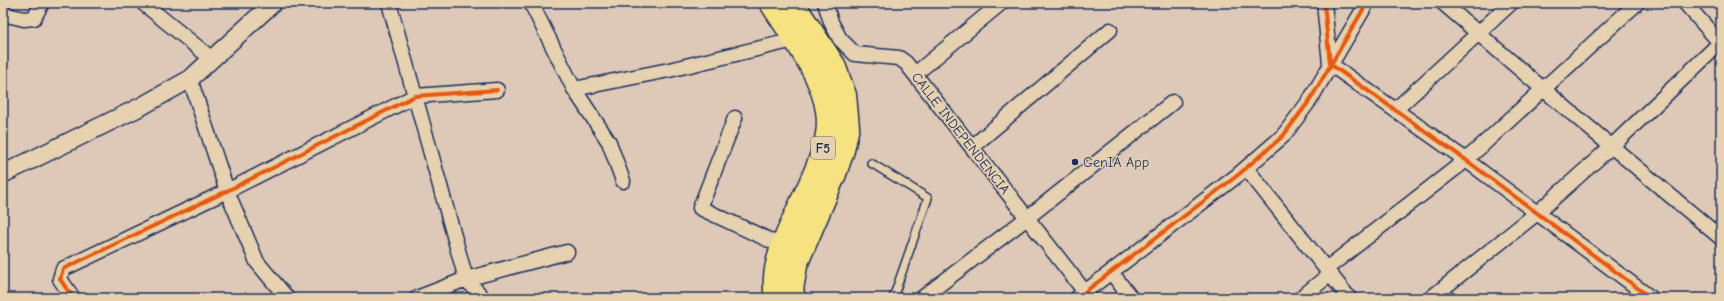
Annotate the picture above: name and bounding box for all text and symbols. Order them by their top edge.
street label: CALLE INDEPENDENCIA [908,69,1013,198]
road number: F5 [811,137,835,159]
place label: GenIA App [1083,154,1149,171]
marker: GenIA App [1070,157,1080,167]

